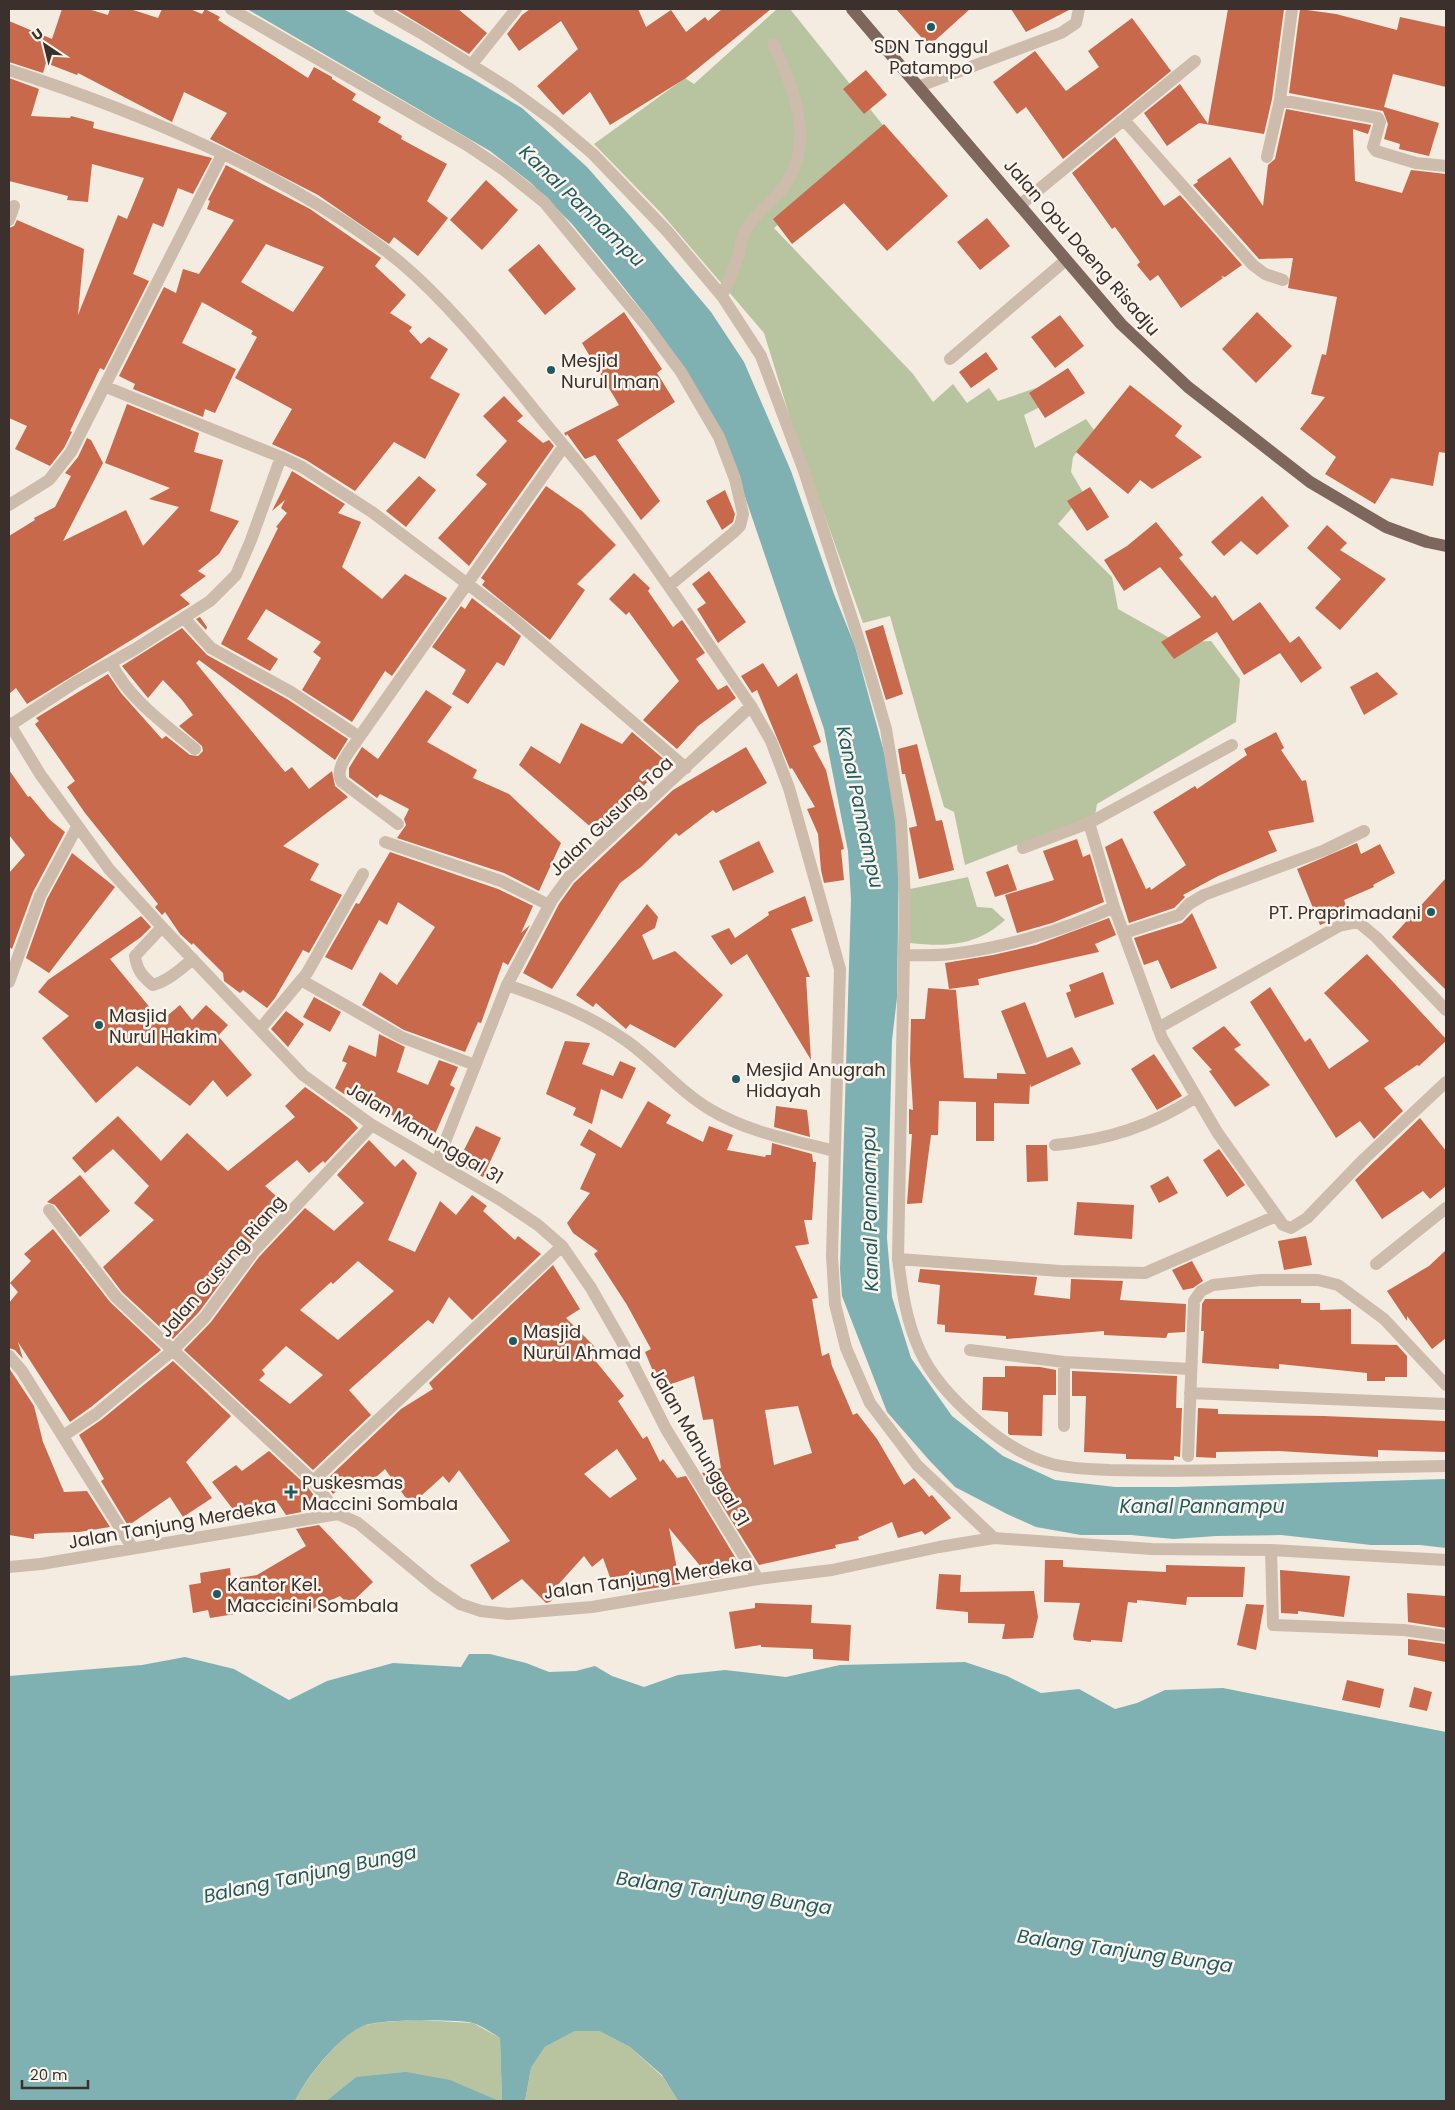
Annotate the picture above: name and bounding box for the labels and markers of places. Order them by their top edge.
marker: SDN Tanggul Patampo [925,21,937,33]
place label: SDN Tanggul Patampo [874,34,988,80]
place label: Mesjid Nurul Iman [561,348,659,394]
marker: Mesjid Nurul Iman [545,364,557,376]
place label: PT. Praprimadani [1269,900,1421,925]
marker: PT. Praprimadani [1425,906,1437,918]
place label: Masjid Nurul Hakim [109,1003,218,1049]
marker: Masjid Nurul Hakim [93,1019,105,1031]
place label: Mesjid Anugrah Hidayah [746,1057,886,1103]
marker: Mesjid Anugrah Hidayah [730,1073,742,1085]
place label: Masjid Nurul Ahmad [523,1319,641,1365]
marker: Masjid Nurul Ahmad [507,1335,519,1347]
place label: Puskesmas Maccini Sombala [302,1470,458,1516]
marker: Puskesmas Maccini Sombala [284,1485,298,1499]
place label: Kantor Kel. Maccicini Sombala [227,1572,399,1618]
marker: Kantor Kel. Maccicini Sombala [211,1588,223,1600]

